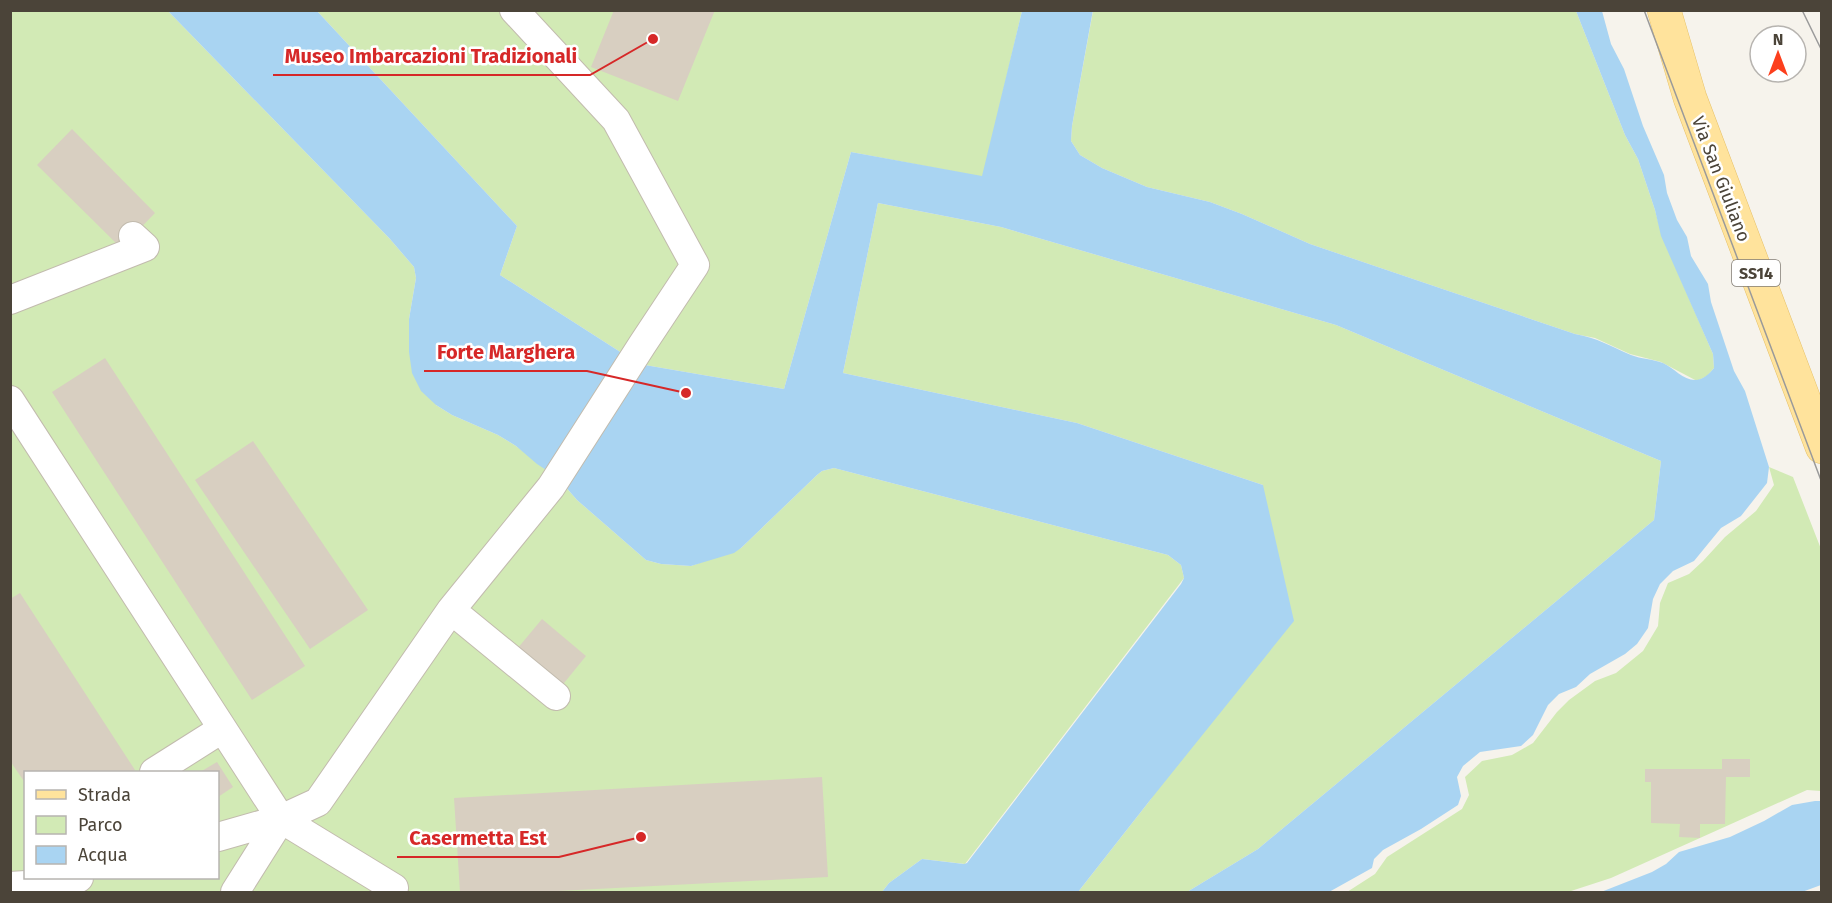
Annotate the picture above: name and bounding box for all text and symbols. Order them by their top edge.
north arrow [1748,24,1808,84]
text: N [1773,30,1783,49]
callout: Museo Imbarcazioni Tradizionali [273,37,590,75]
text: Museo Imbarcazioni Tradizionali [285,44,577,68]
street label: Via San Giuliano [1687,113,1755,245]
road number: SS14 [1732,260,1780,286]
callout: Forte Marghera [424,333,587,371]
text: Forte Marghera [437,340,575,364]
legend [24,771,219,879]
text: Strada [78,784,131,806]
text: Parco [78,814,122,836]
callout: Casermetta Est [397,819,559,857]
text: Casermetta Est [409,826,547,850]
text: Acqua [78,844,128,866]

